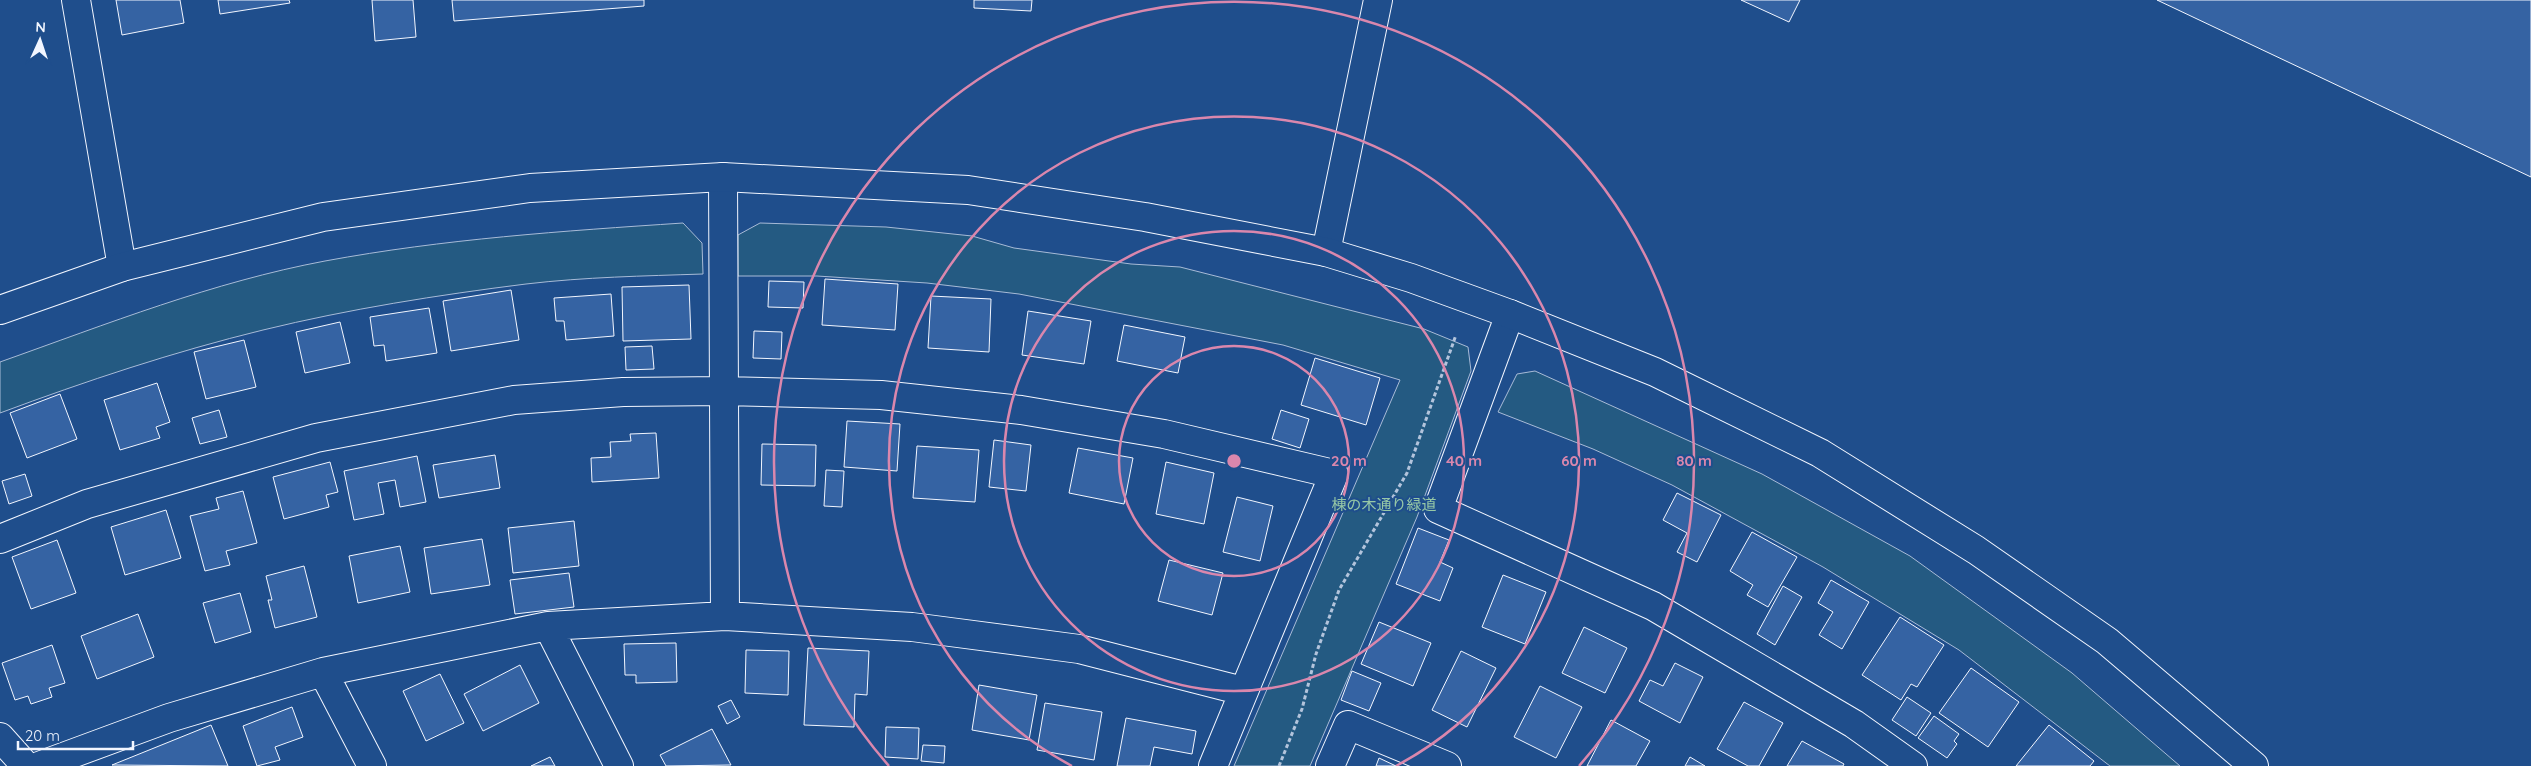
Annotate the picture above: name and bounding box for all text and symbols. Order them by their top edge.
north arrow [15,15,65,65]
text: N [35,18,46,36]
text: 20 m [1331,451,1367,470]
text: 40 m [1446,451,1482,470]
text: 60 m [1561,451,1597,470]
text: 80 m [1676,451,1712,470]
centre of rings [1225,452,1243,470]
park label: 棟の木通り緑道 [1331,495,1437,514]
scale bar [18,718,132,750]
text: 20 m [25,726,60,745]

